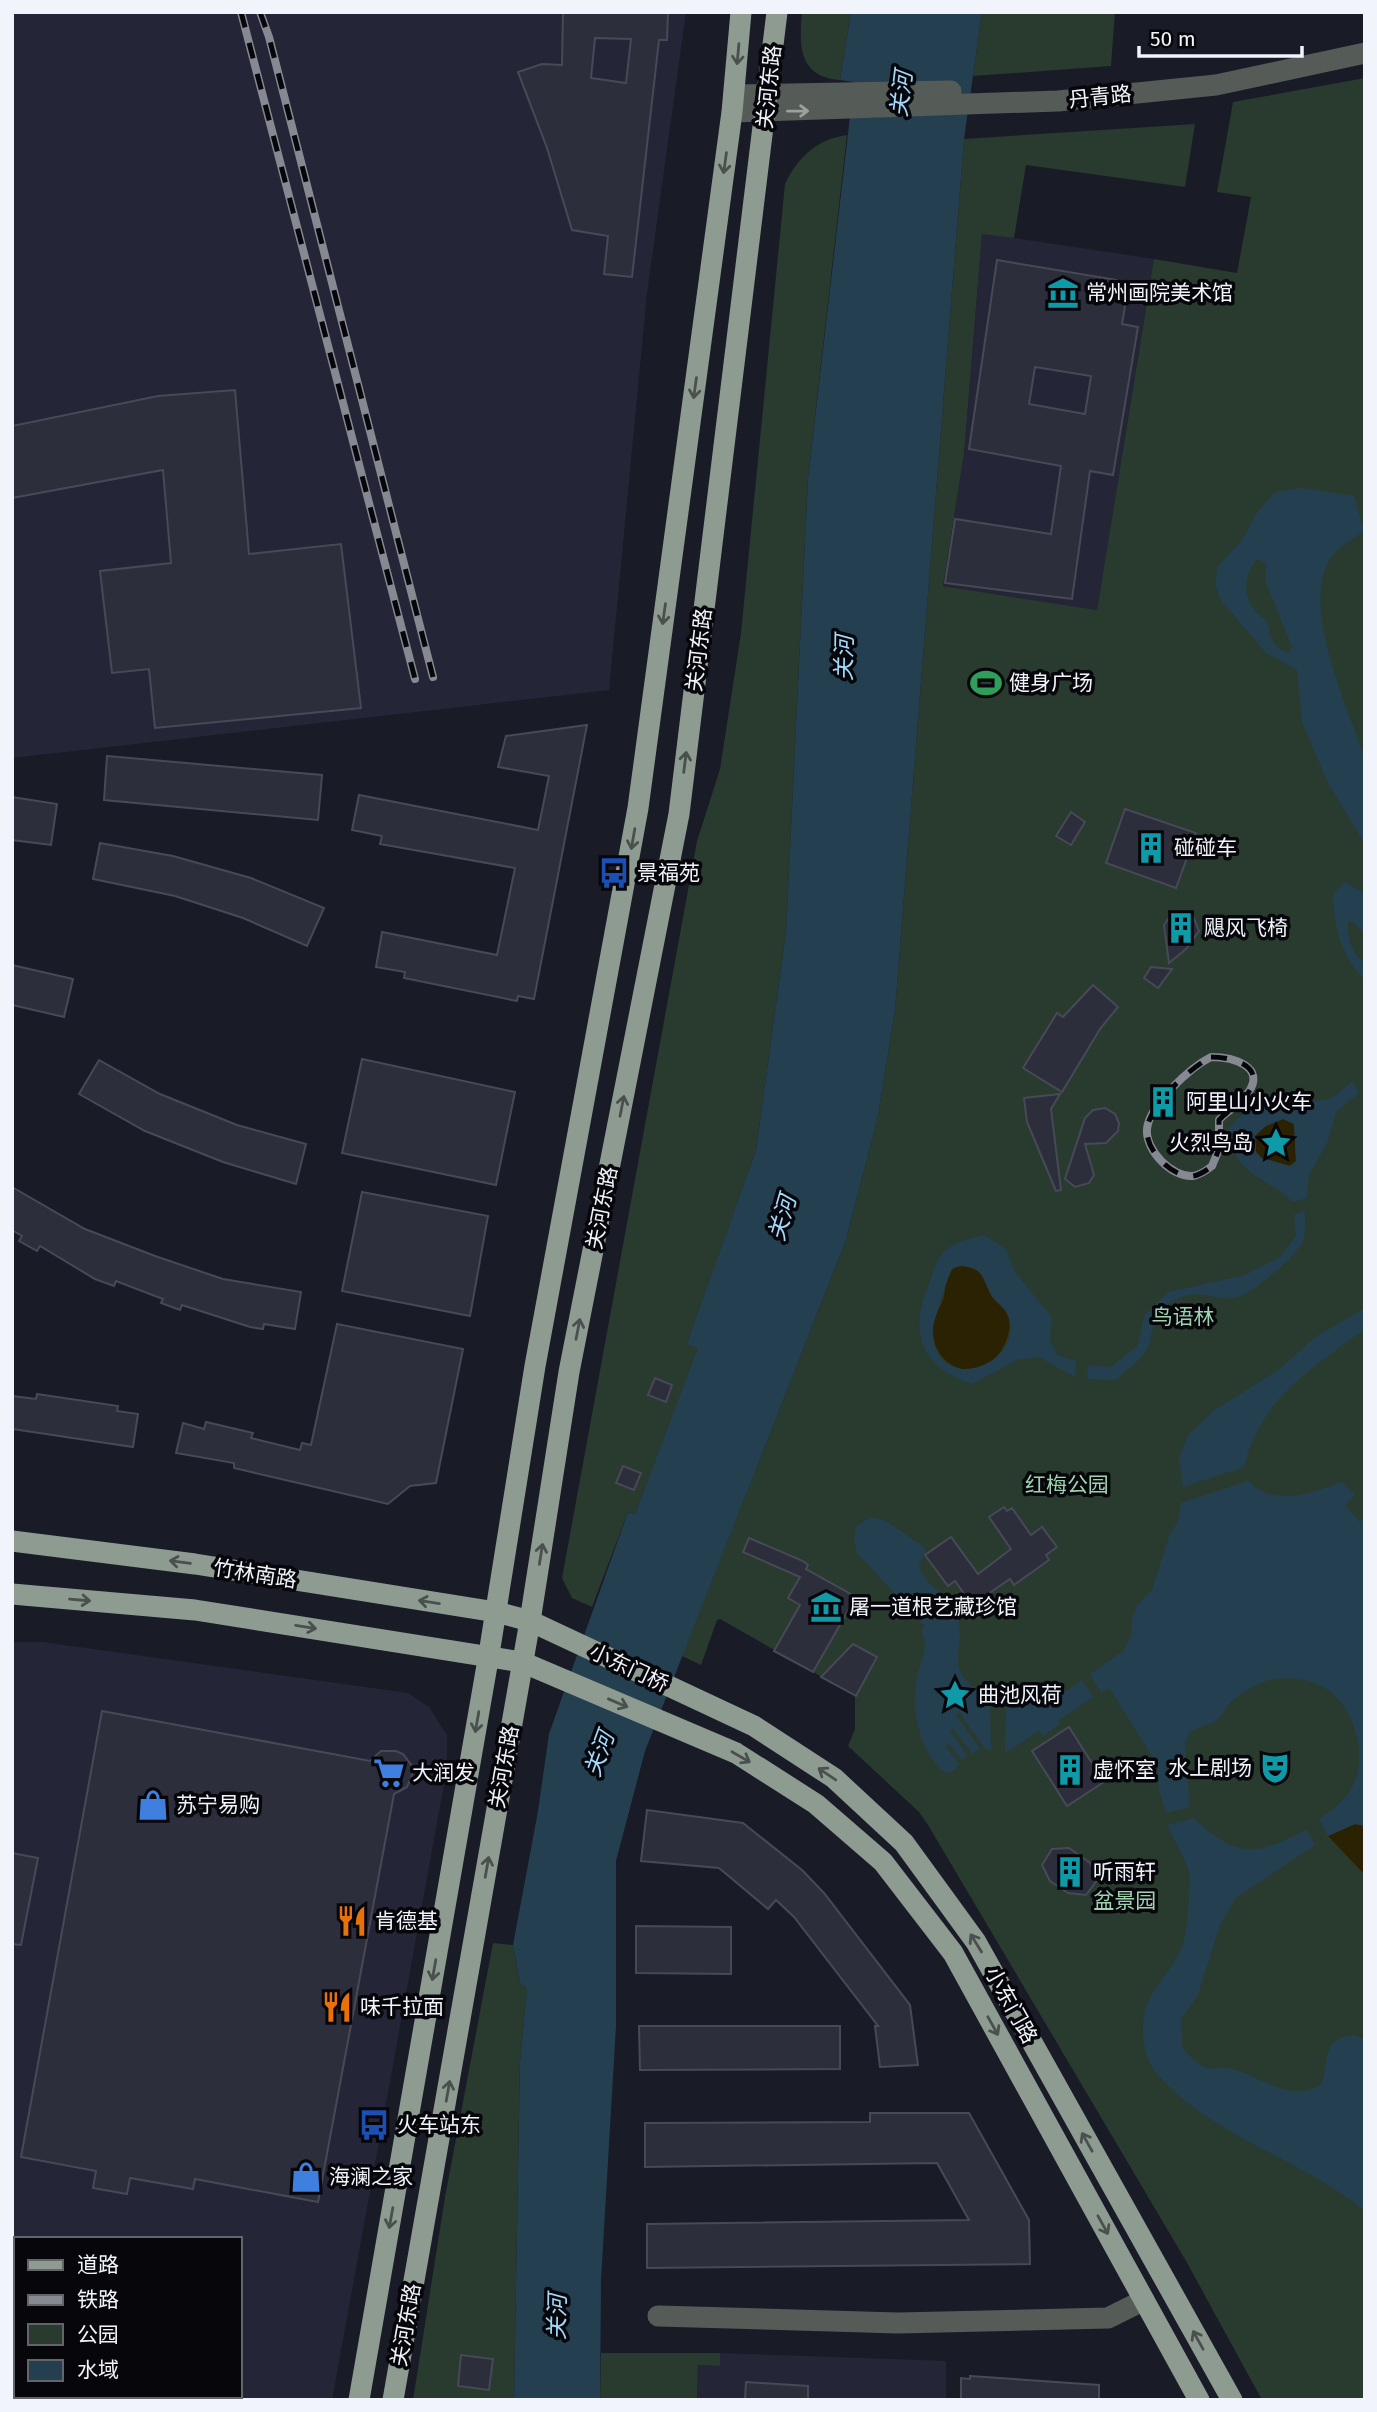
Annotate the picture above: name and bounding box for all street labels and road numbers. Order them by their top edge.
street label: 关河东路 [752,44,786,130]
street label: 丹青路 [1067,81,1133,113]
street label: 关河东路 [681,607,717,693]
street label: 关河东路 [581,1164,623,1252]
street label: 竹林南路 [211,1555,299,1593]
street label: 小东门桥 [585,1638,673,1698]
street label: 关河东路 [484,1723,524,1811]
street label: 小东门路 [979,1962,1043,2048]
street label: 关河东路 [386,2281,426,2369]

